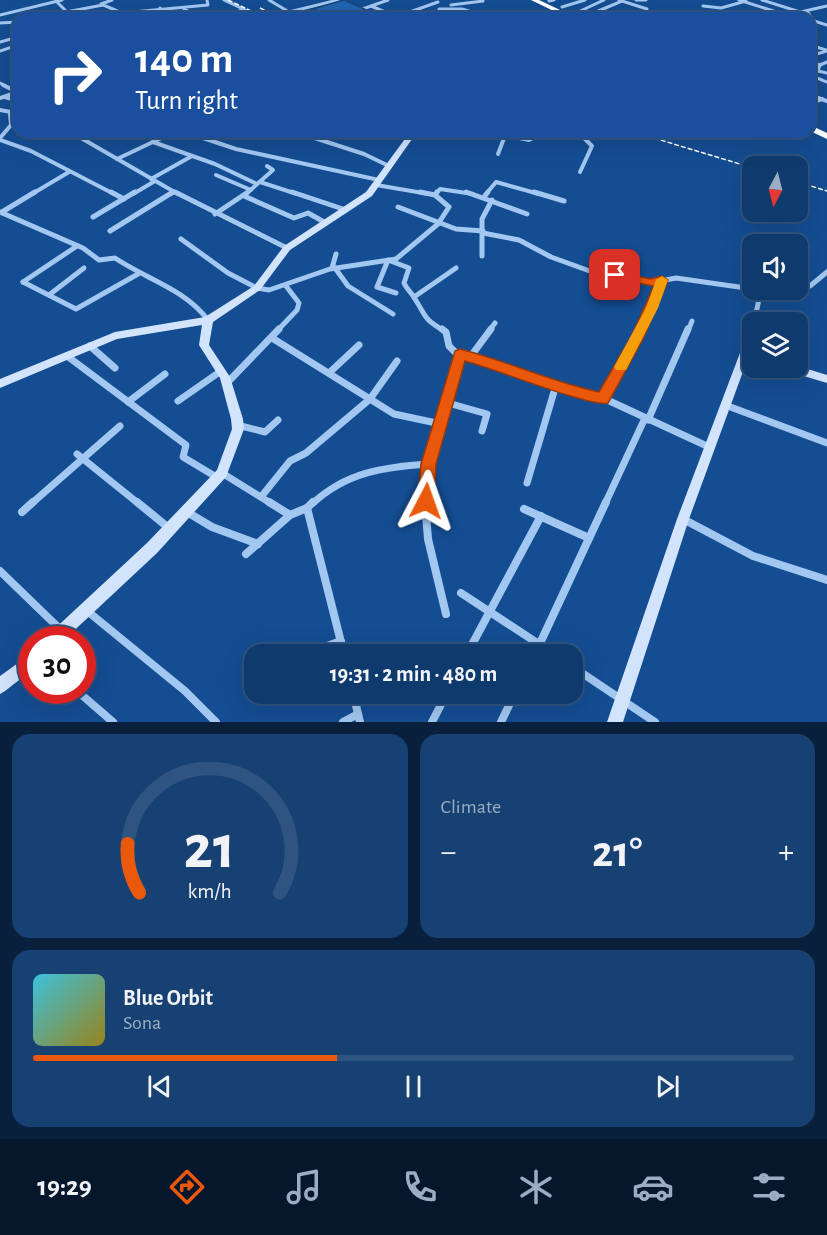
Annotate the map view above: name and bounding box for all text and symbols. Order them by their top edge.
icon: right [36,36,114,114]
text: 140 m [135,38,233,80]
text: Turn right [135,87,238,114]
north arrow [742,156,808,222]
map controls [742,156,808,378]
button: sound [742,234,808,300]
pin [589,249,640,300]
icon: arrive [598,258,631,291]
button: layers [742,312,808,378]
position arrow [394,469,458,533]
speed limit sign: 30 [18,626,96,704]
text: 19:31 · 2 min · 480 m [330,663,497,685]
text: Climate [441,797,501,817]
text: 21 [184,817,236,879]
text: 21° [592,830,643,875]
text: − [441,836,456,869]
text: + [778,836,794,869]
text: km/h [188,881,232,902]
text: Blue Orbit [123,987,213,1009]
text: Sona [123,1013,161,1033]
icon: previous [143,1070,176,1103]
icon: pause [397,1070,430,1103]
icon: next [651,1070,684,1103]
icon: directions [166,1166,208,1208]
icon: music [283,1166,325,1208]
icon: phone [399,1166,441,1208]
icon: climate [515,1166,557,1208]
icon: car [632,1166,674,1208]
icon: filters [748,1166,790,1208]
text: 19:29 [37,1173,92,1200]

